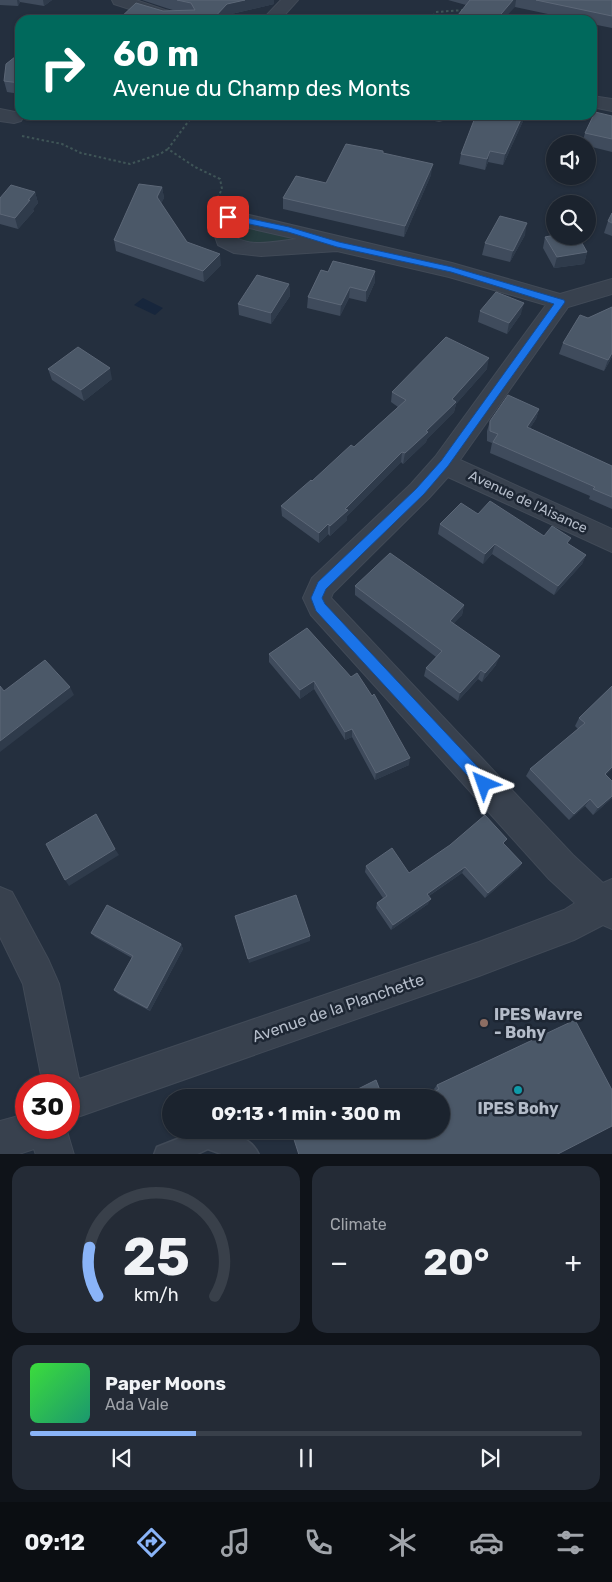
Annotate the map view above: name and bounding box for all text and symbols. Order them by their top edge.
text: 60 m [113,33,199,75]
icon: right [30,35,95,100]
text: Avenue du Champ des Monts [113,75,411,102]
map controls [546,135,596,245]
button: sound [546,135,596,185]
button: search [546,195,596,245]
pin [207,196,249,238]
icon: arrive [214,203,242,231]
street label: Avenue de l'Aisance [466,467,590,537]
position arrow [457,757,509,809]
street label: Avenue de la Planchette [250,970,427,1046]
place label: IPES Wavre - Bohy [494,1005,583,1042]
marker: IPES Wavre - Bohy [478,1017,490,1029]
speed limit sign: 30 [15,1074,80,1139]
marker: IPES Bohy [512,1084,524,1096]
place label: IPES Bohy [478,1099,559,1118]
text: 09:13 · 1 min · 300 m [211,1102,401,1125]
text: Climate [330,1215,387,1234]
text: 25 [122,1226,190,1288]
text: 20° [423,1239,489,1285]
text: − [330,1246,348,1279]
text: + [565,1246,582,1279]
text: km/h [134,1284,178,1305]
text: Paper Moons [105,1372,226,1395]
text: Ada Vale [105,1395,169,1414]
icon: previous [108,1444,136,1472]
icon: pause [292,1444,320,1472]
icon: next [476,1444,504,1472]
icon: directions [134,1525,169,1560]
icon: music [218,1525,253,1560]
icon: phone [301,1525,336,1560]
icon: climate [385,1525,420,1560]
icon: car [469,1525,504,1560]
icon: filters [553,1525,588,1560]
text: 09:12 [24,1529,85,1556]

